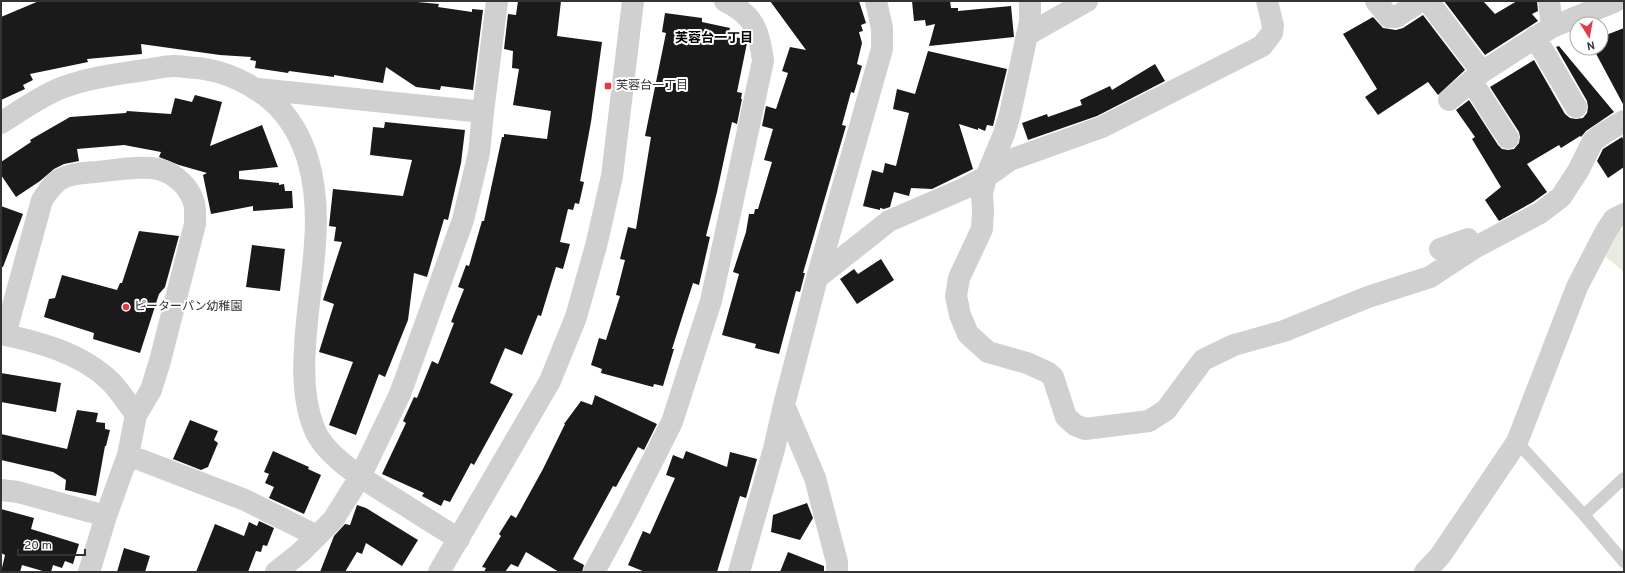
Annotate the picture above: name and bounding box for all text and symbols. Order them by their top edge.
north arrow [1569,16,1609,56]
district label: 芙蓉台一丁目 [675,30,753,47]
text: N [1586,37,1596,52]
place label: 芙蓉台一丁目 [616,78,688,94]
marker: 芙蓉台一丁目 [603,81,613,91]
place label: ピーターパン幼稚園 [134,299,242,315]
marker: ピーターパン幼稚園 [121,302,131,312]
scale bar [18,531,85,557]
text: 20 m [24,538,52,554]

